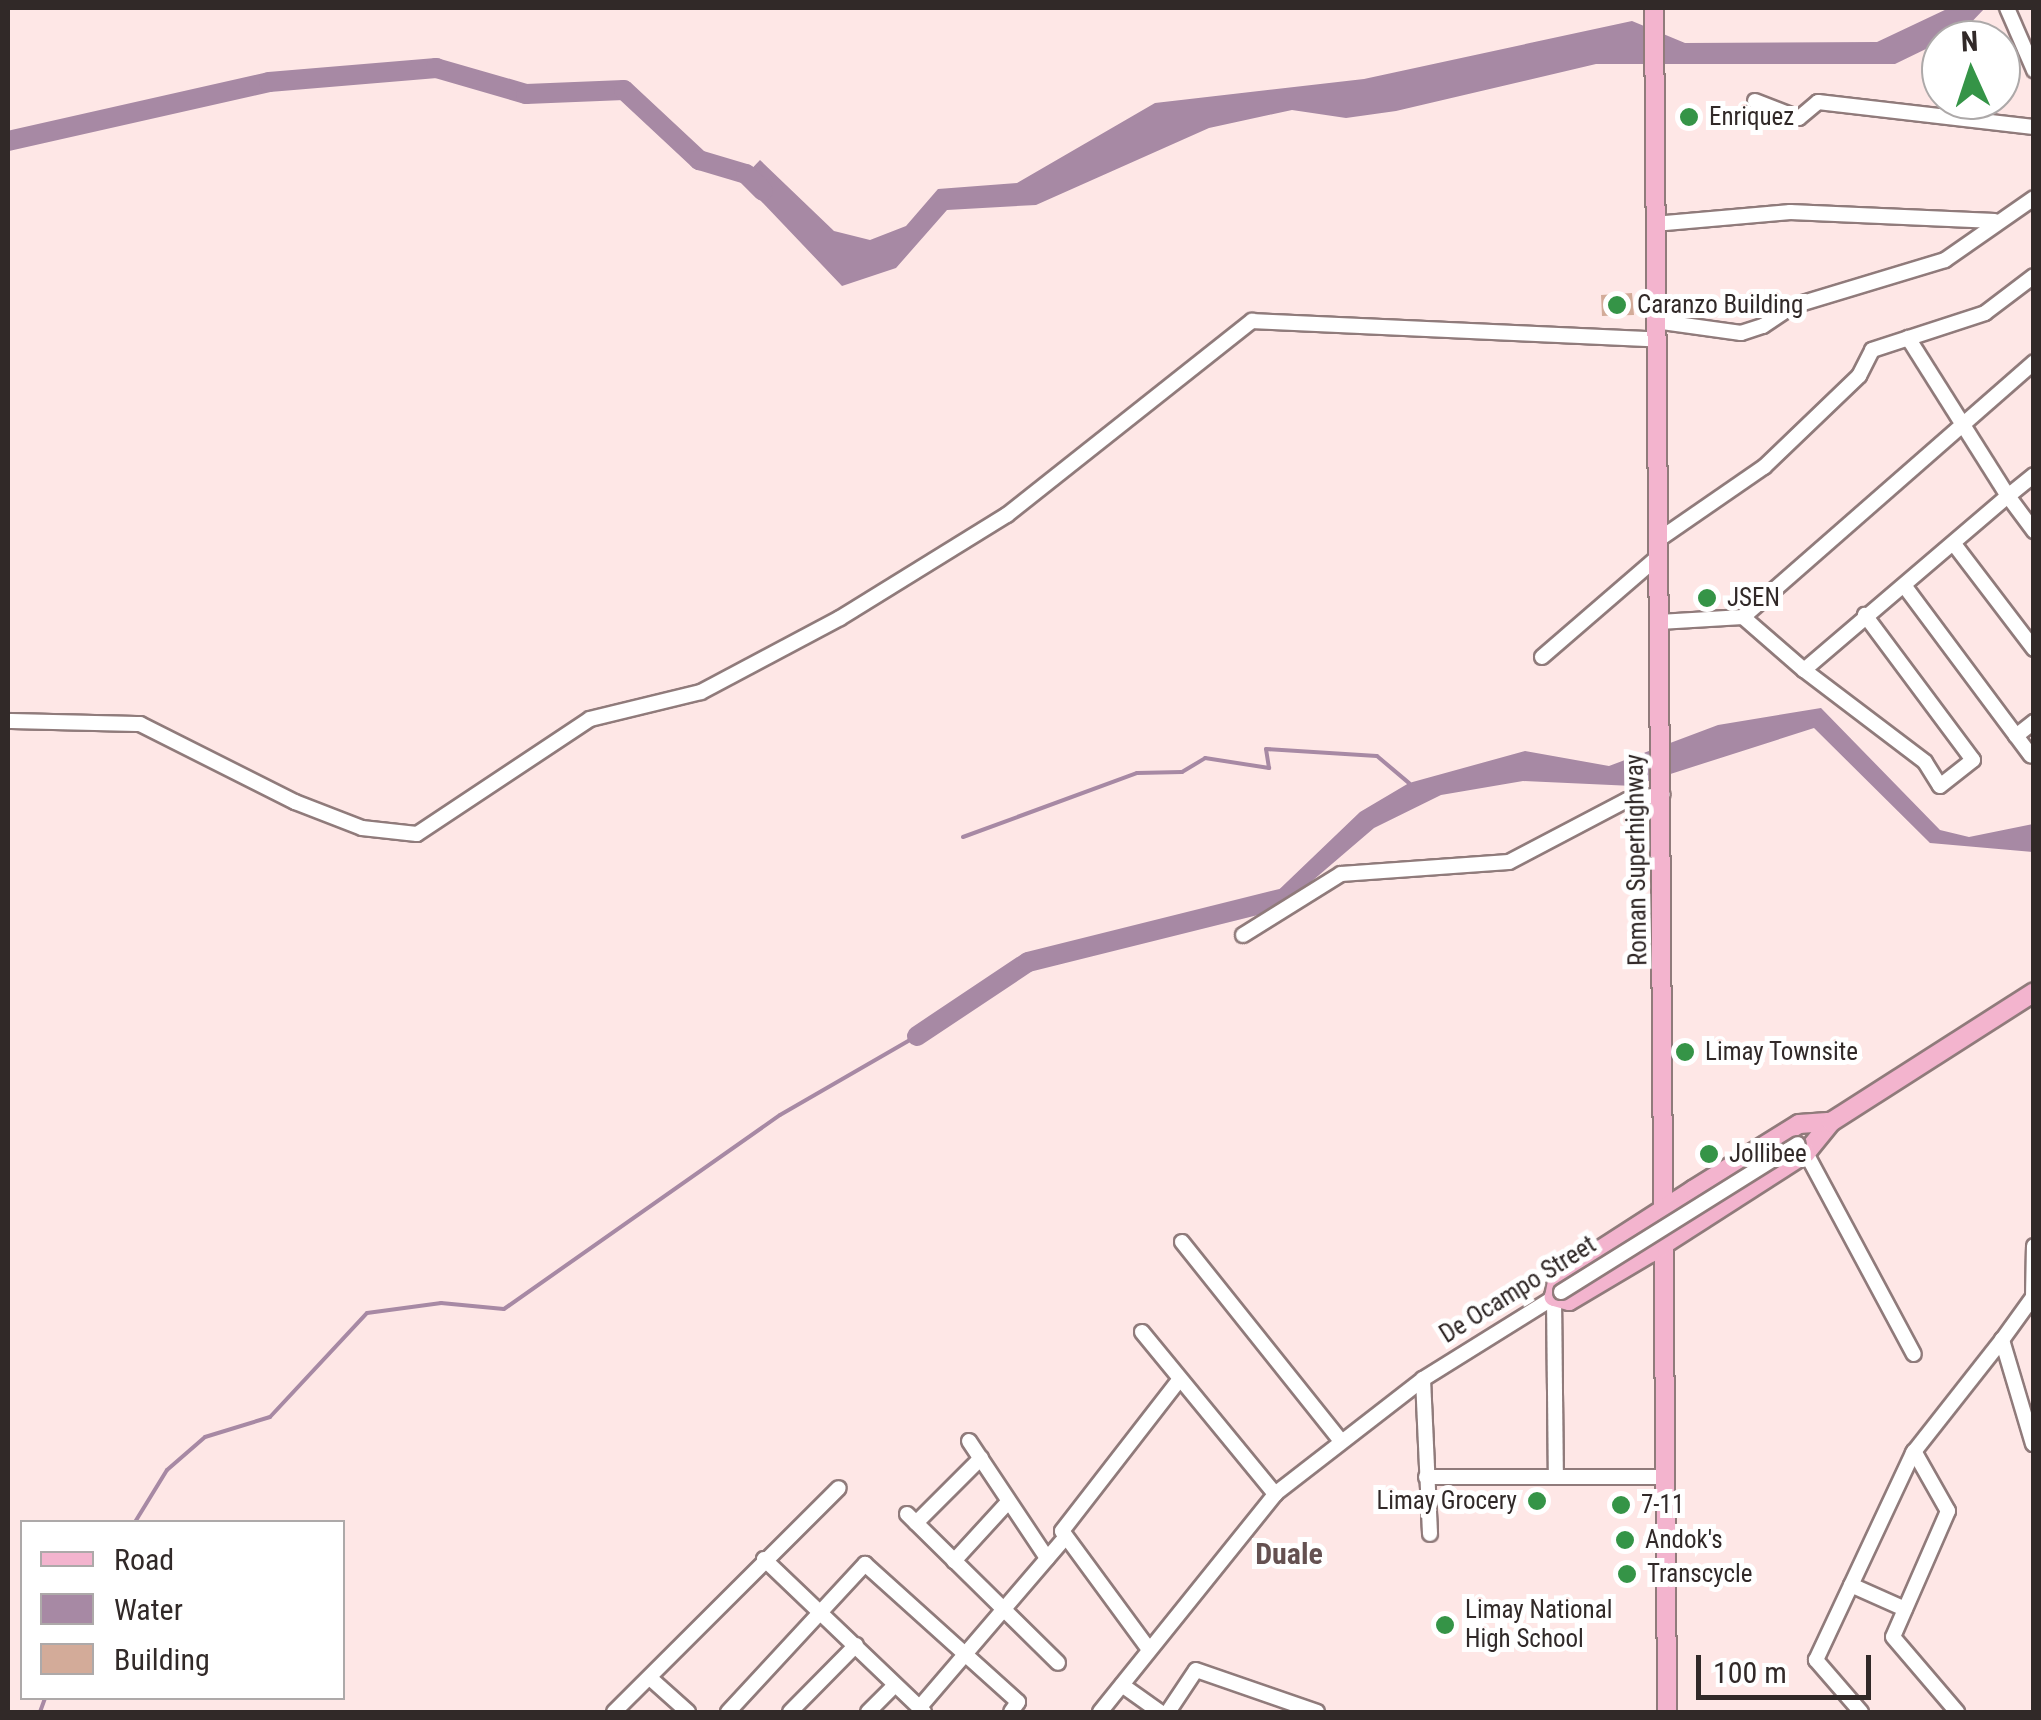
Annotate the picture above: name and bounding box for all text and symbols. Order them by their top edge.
north arrow [1921,20,2021,120]
text: N [1960,25,1979,58]
place label: Enriquez [1709,102,1794,132]
marker: Enriquez [1678,106,1700,128]
place label: Caranzo Building [1637,290,1803,320]
marker: Caranzo Building [1606,294,1628,316]
place label: JSEN [1727,583,1780,613]
marker: JSEN [1696,587,1718,609]
street label: Roman Superhighway [1620,754,1654,966]
place label: Limay Townsite [1705,1037,1858,1067]
marker: Limay Townsite [1674,1041,1696,1063]
place label: Jollibee [1729,1139,1807,1169]
marker: Jollibee [1698,1143,1720,1165]
street label: De Ocampo Street [1434,1230,1602,1350]
place label: Limay Grocery [1376,1486,1517,1516]
marker: Limay Grocery [1526,1490,1548,1512]
place label: 7-11 [1641,1490,1684,1520]
marker: 7-11 [1610,1494,1632,1516]
legend [20,1520,345,1700]
place label: Andok's [1645,1525,1723,1555]
marker: Andok's [1614,1529,1636,1551]
district label: Duale [1255,1536,1323,1572]
text: Road [114,1542,174,1577]
place label: Transcycle [1647,1559,1753,1589]
marker: Transcycle [1616,1563,1638,1585]
text: Water [114,1592,183,1627]
place label: Limay National High School [1465,1596,1612,1655]
marker: Limay National High School [1434,1614,1456,1636]
scale bar [1701,1635,1876,1697]
text: Building [114,1642,210,1677]
text: 100 m [1713,1655,1787,1690]

